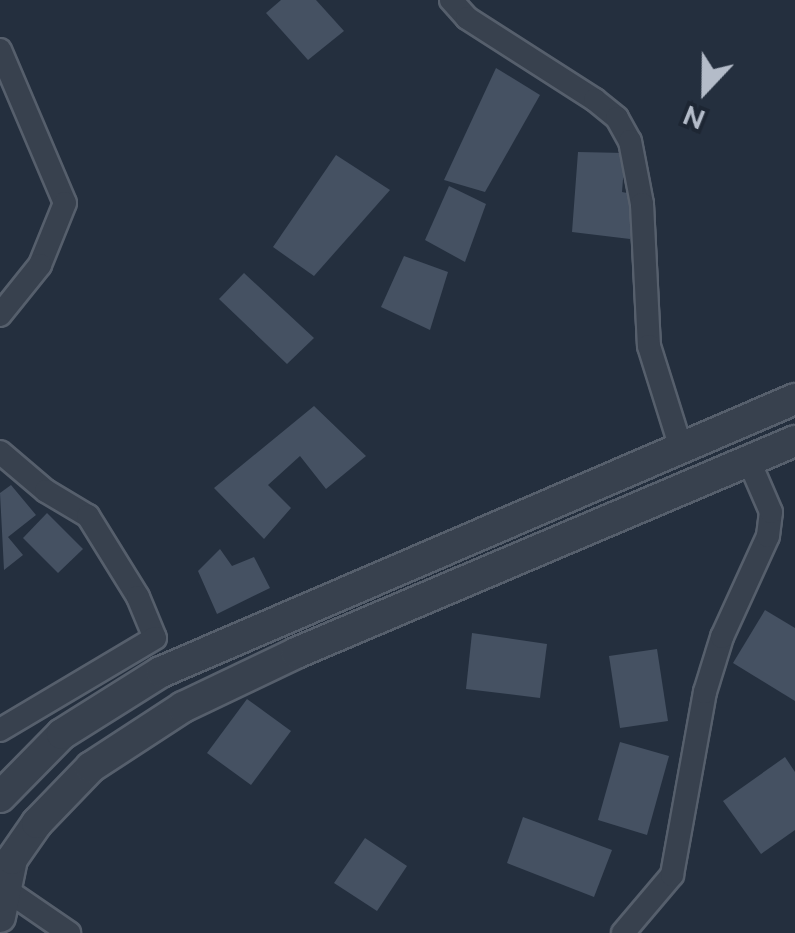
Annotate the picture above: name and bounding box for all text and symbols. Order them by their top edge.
north arrow [655,40,755,140]
text: N [678,100,709,137]

